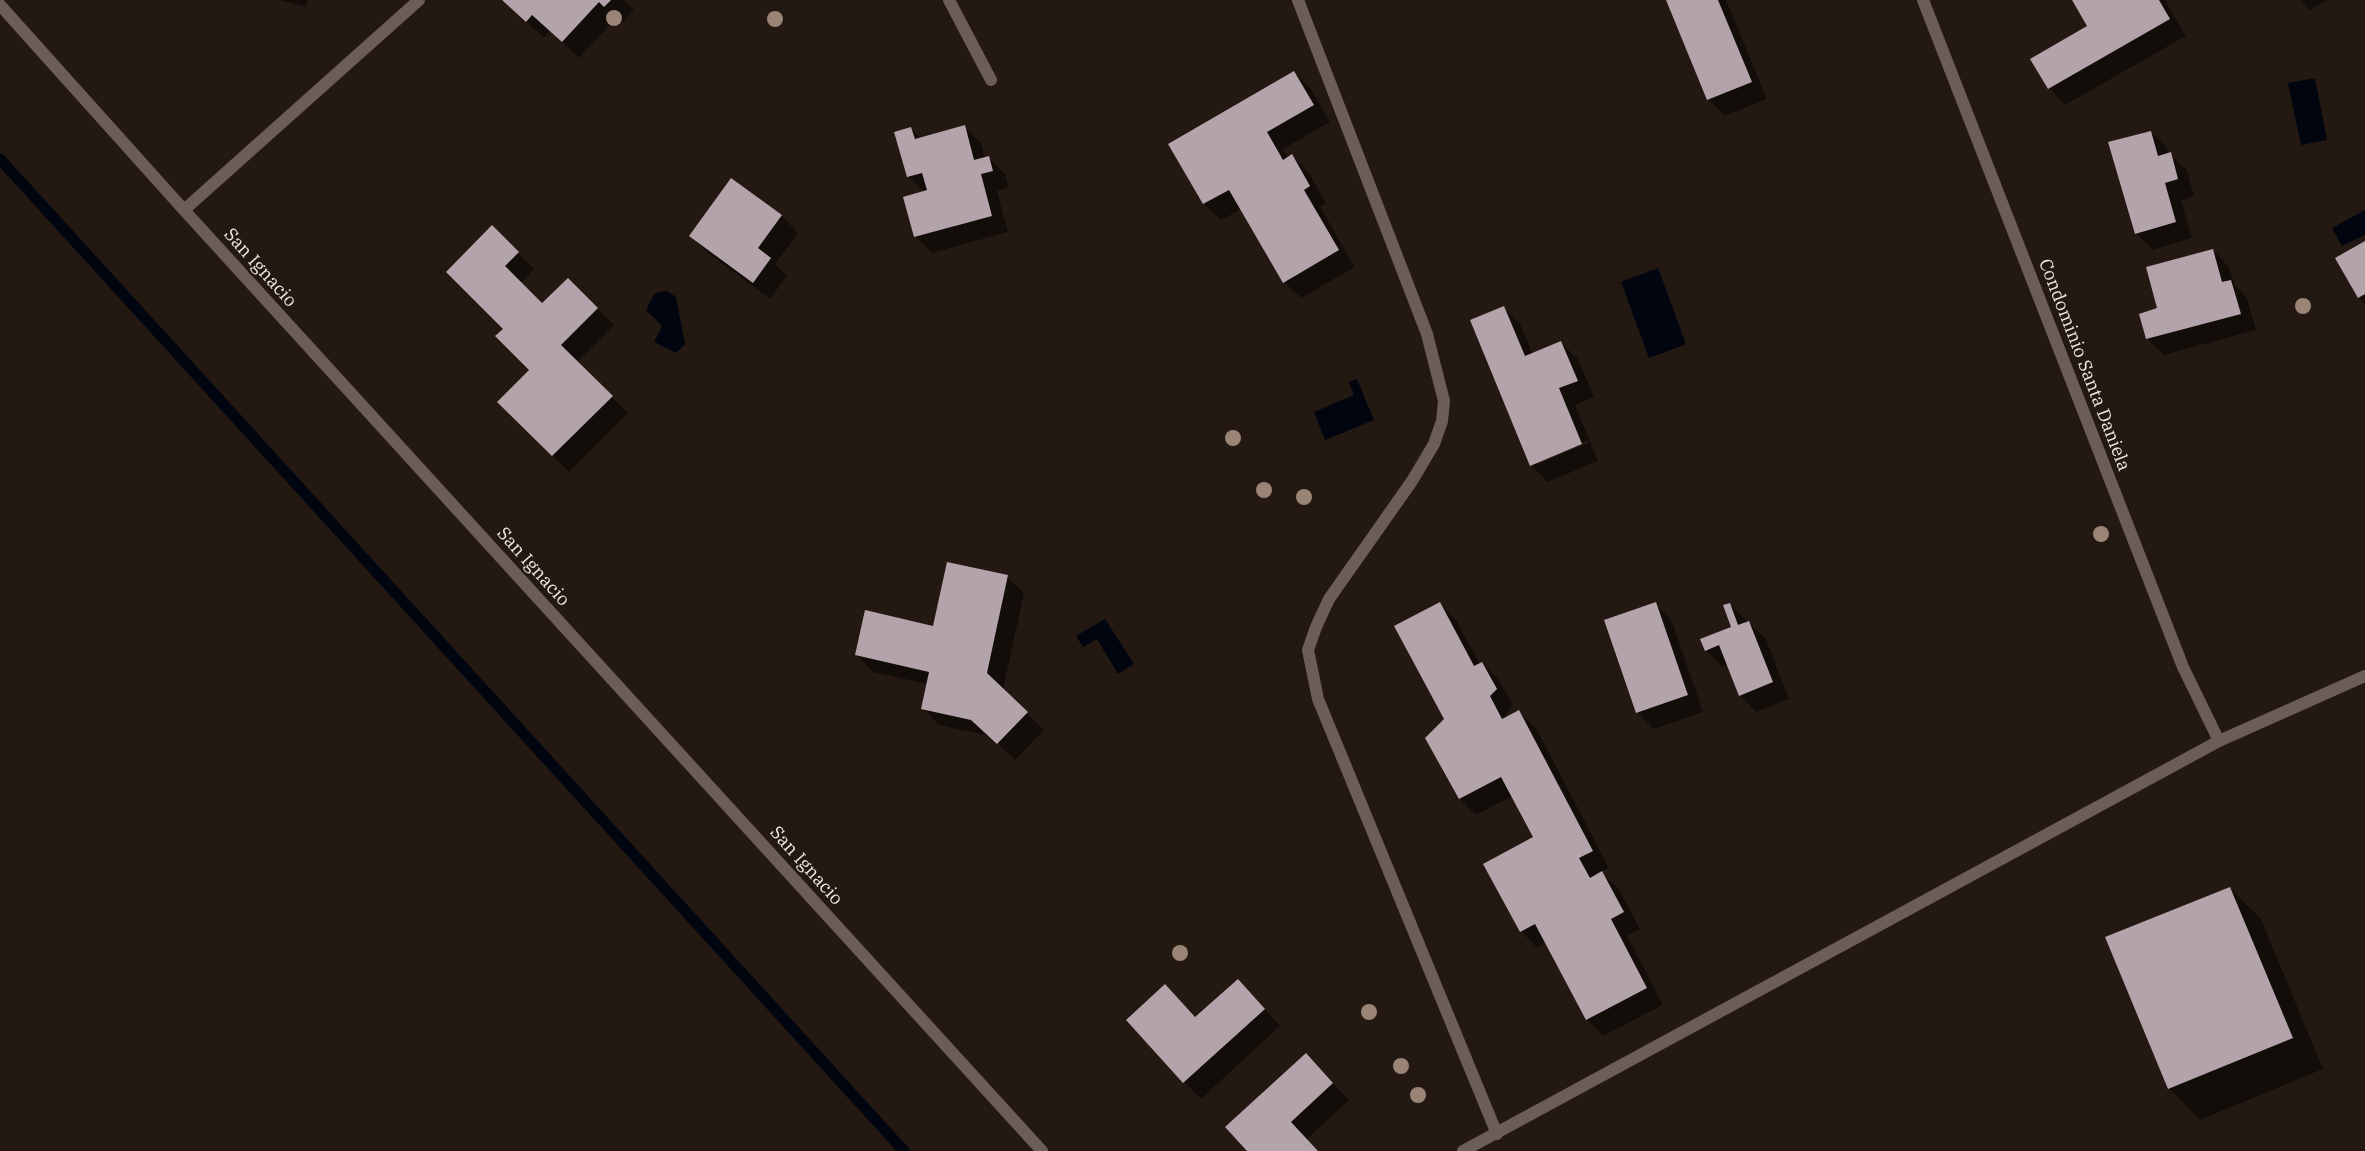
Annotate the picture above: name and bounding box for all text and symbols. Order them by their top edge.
street label: San Ignacio [219,224,301,312]
street label: Condominio Santa Daniela [2034,256,2134,474]
street label: San Ignacio [492,523,574,611]
street label: San Ignacio [765,822,847,910]

